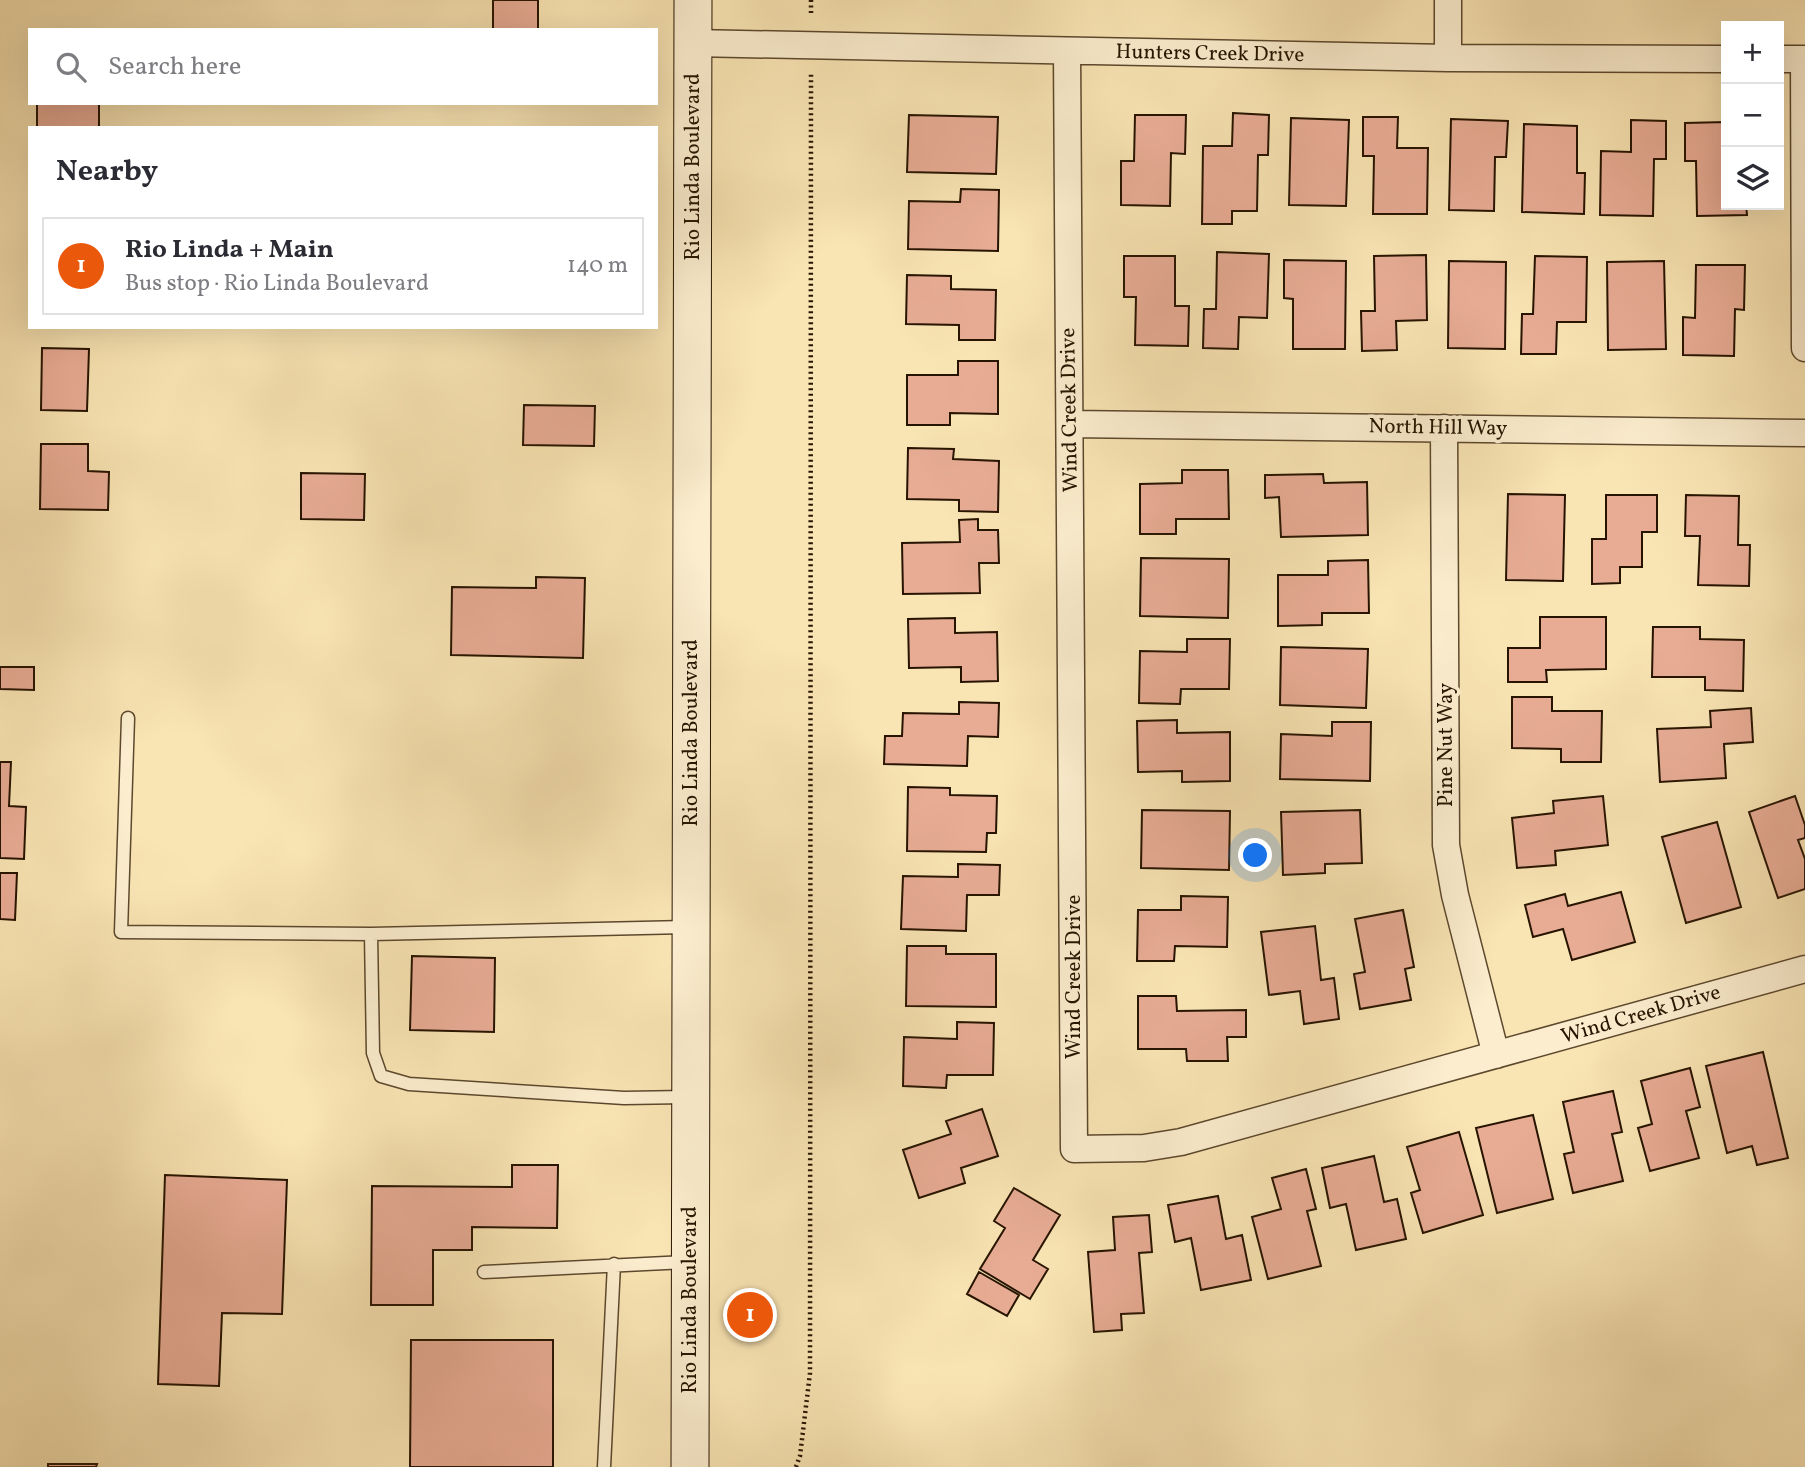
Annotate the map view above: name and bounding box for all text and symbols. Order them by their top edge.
map controls [1721,21,1784,210]
button: + [1721,21,1784,84]
search box [28,28,658,105]
street label: Hunters Creek Drive [1115,38,1305,70]
icon: search [52,48,90,86]
text: Search here [108,49,241,85]
street label: Rio Linda Boulevard [679,73,708,261]
button: − [1721,84,1784,147]
button: layers [1721,147,1784,210]
text: Nearby [56,151,158,193]
text: Rio Linda + Main [125,232,334,268]
text: 1 [76,250,86,282]
text: 140 m [567,250,628,282]
text: Bus stop · Rio Linda Boulevard [125,268,429,300]
street label: Wind Creek Drive [1054,327,1086,493]
street label: North Hill Way [1368,412,1508,444]
street label: Rio Linda Boulevard [677,639,706,827]
street label: Pine Nut Way [1432,682,1461,807]
your location [1238,838,1272,872]
street label: Wind Creek Drive [1060,895,1089,1059]
street label: Wind Creek Drive [1558,978,1724,1052]
street label: Rio Linda Boulevard [676,1206,705,1394]
pin: 1 [727,1289,773,1341]

